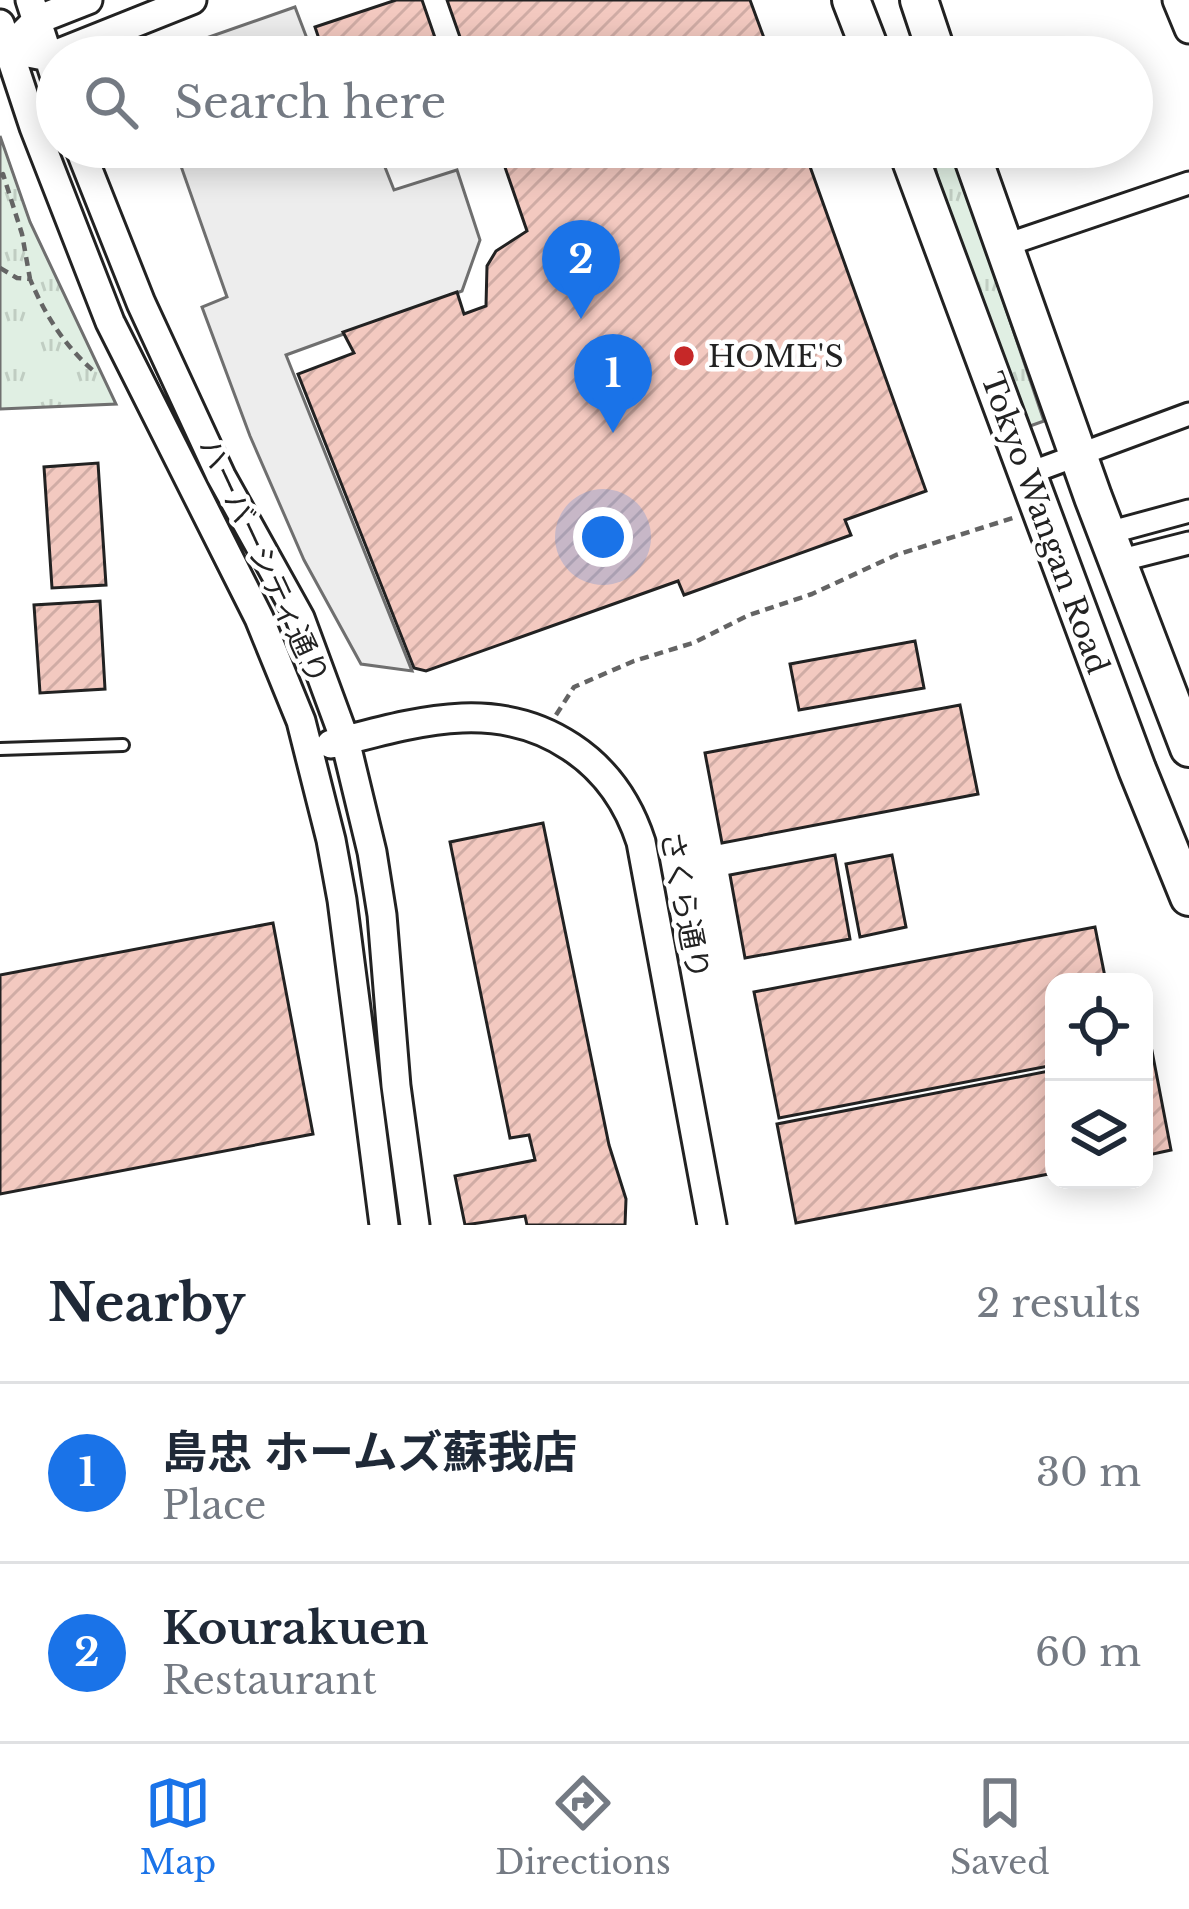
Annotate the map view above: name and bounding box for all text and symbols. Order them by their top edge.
search box [36,36,1153,168]
icon: search [78,69,144,135]
text: Search here [174,74,446,130]
pin: 2 [542,220,620,319]
pin: 1 [574,334,652,433]
place label: HOME'S [708,338,844,375]
marker: HOME'S [671,343,697,369]
street label: Tokyo Wangan Road [973,367,1117,679]
street label: ハーバーシティ通り [191,432,337,690]
your location [573,507,633,567]
street label: さくら通り [653,828,717,982]
map controls [1045,973,1153,1189]
button: locate [1045,973,1153,1081]
button: layers [1045,1081,1153,1189]
text: Nearby [48,1272,245,1335]
text: 2 results [976,1279,1141,1328]
text: 島忠 ホームズ蘇我店 [162,1424,578,1480]
text: 1 [78,1448,96,1497]
text: 30 m [1036,1448,1141,1497]
text: Place [162,1481,266,1530]
text: Kourakuen [162,1600,428,1656]
text: 2 [74,1628,100,1677]
text: 60 m [1035,1628,1141,1677]
text: Restaurant [162,1656,377,1705]
tab: Map [140,1770,216,1883]
tab: Directions [495,1770,671,1883]
tab: Saved [950,1770,1049,1883]

